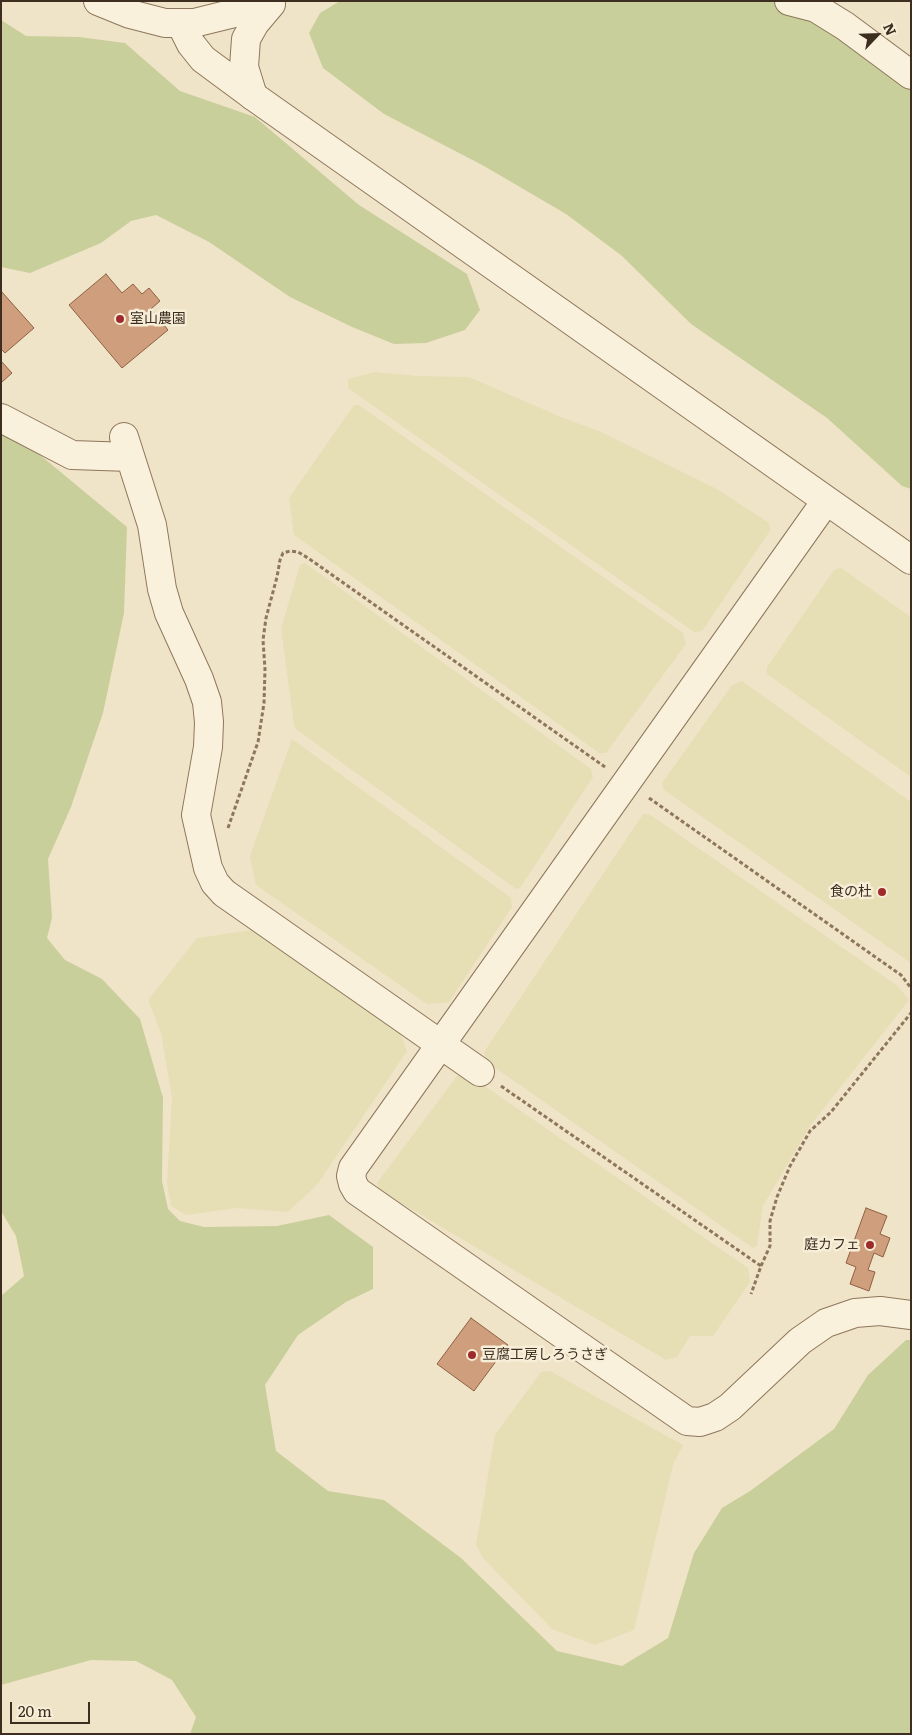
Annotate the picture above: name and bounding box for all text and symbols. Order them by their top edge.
north arrow [852,10,902,60]
text: N [879,19,902,38]
place label: 室山農園 [130,311,186,327]
marker: 室山農園 [114,313,126,325]
place label: 食の杜 [830,884,872,900]
marker: 食の杜 [876,886,888,898]
place label: 庭カフェ [804,1237,860,1253]
marker: 庭カフェ [864,1239,876,1251]
place label: 豆腐工房しろうさぎ [482,1347,608,1363]
marker: 豆腐工房しろうさぎ [466,1349,478,1361]
scale bar [12,1692,92,1724]
text: 20 m [18,1699,52,1722]

